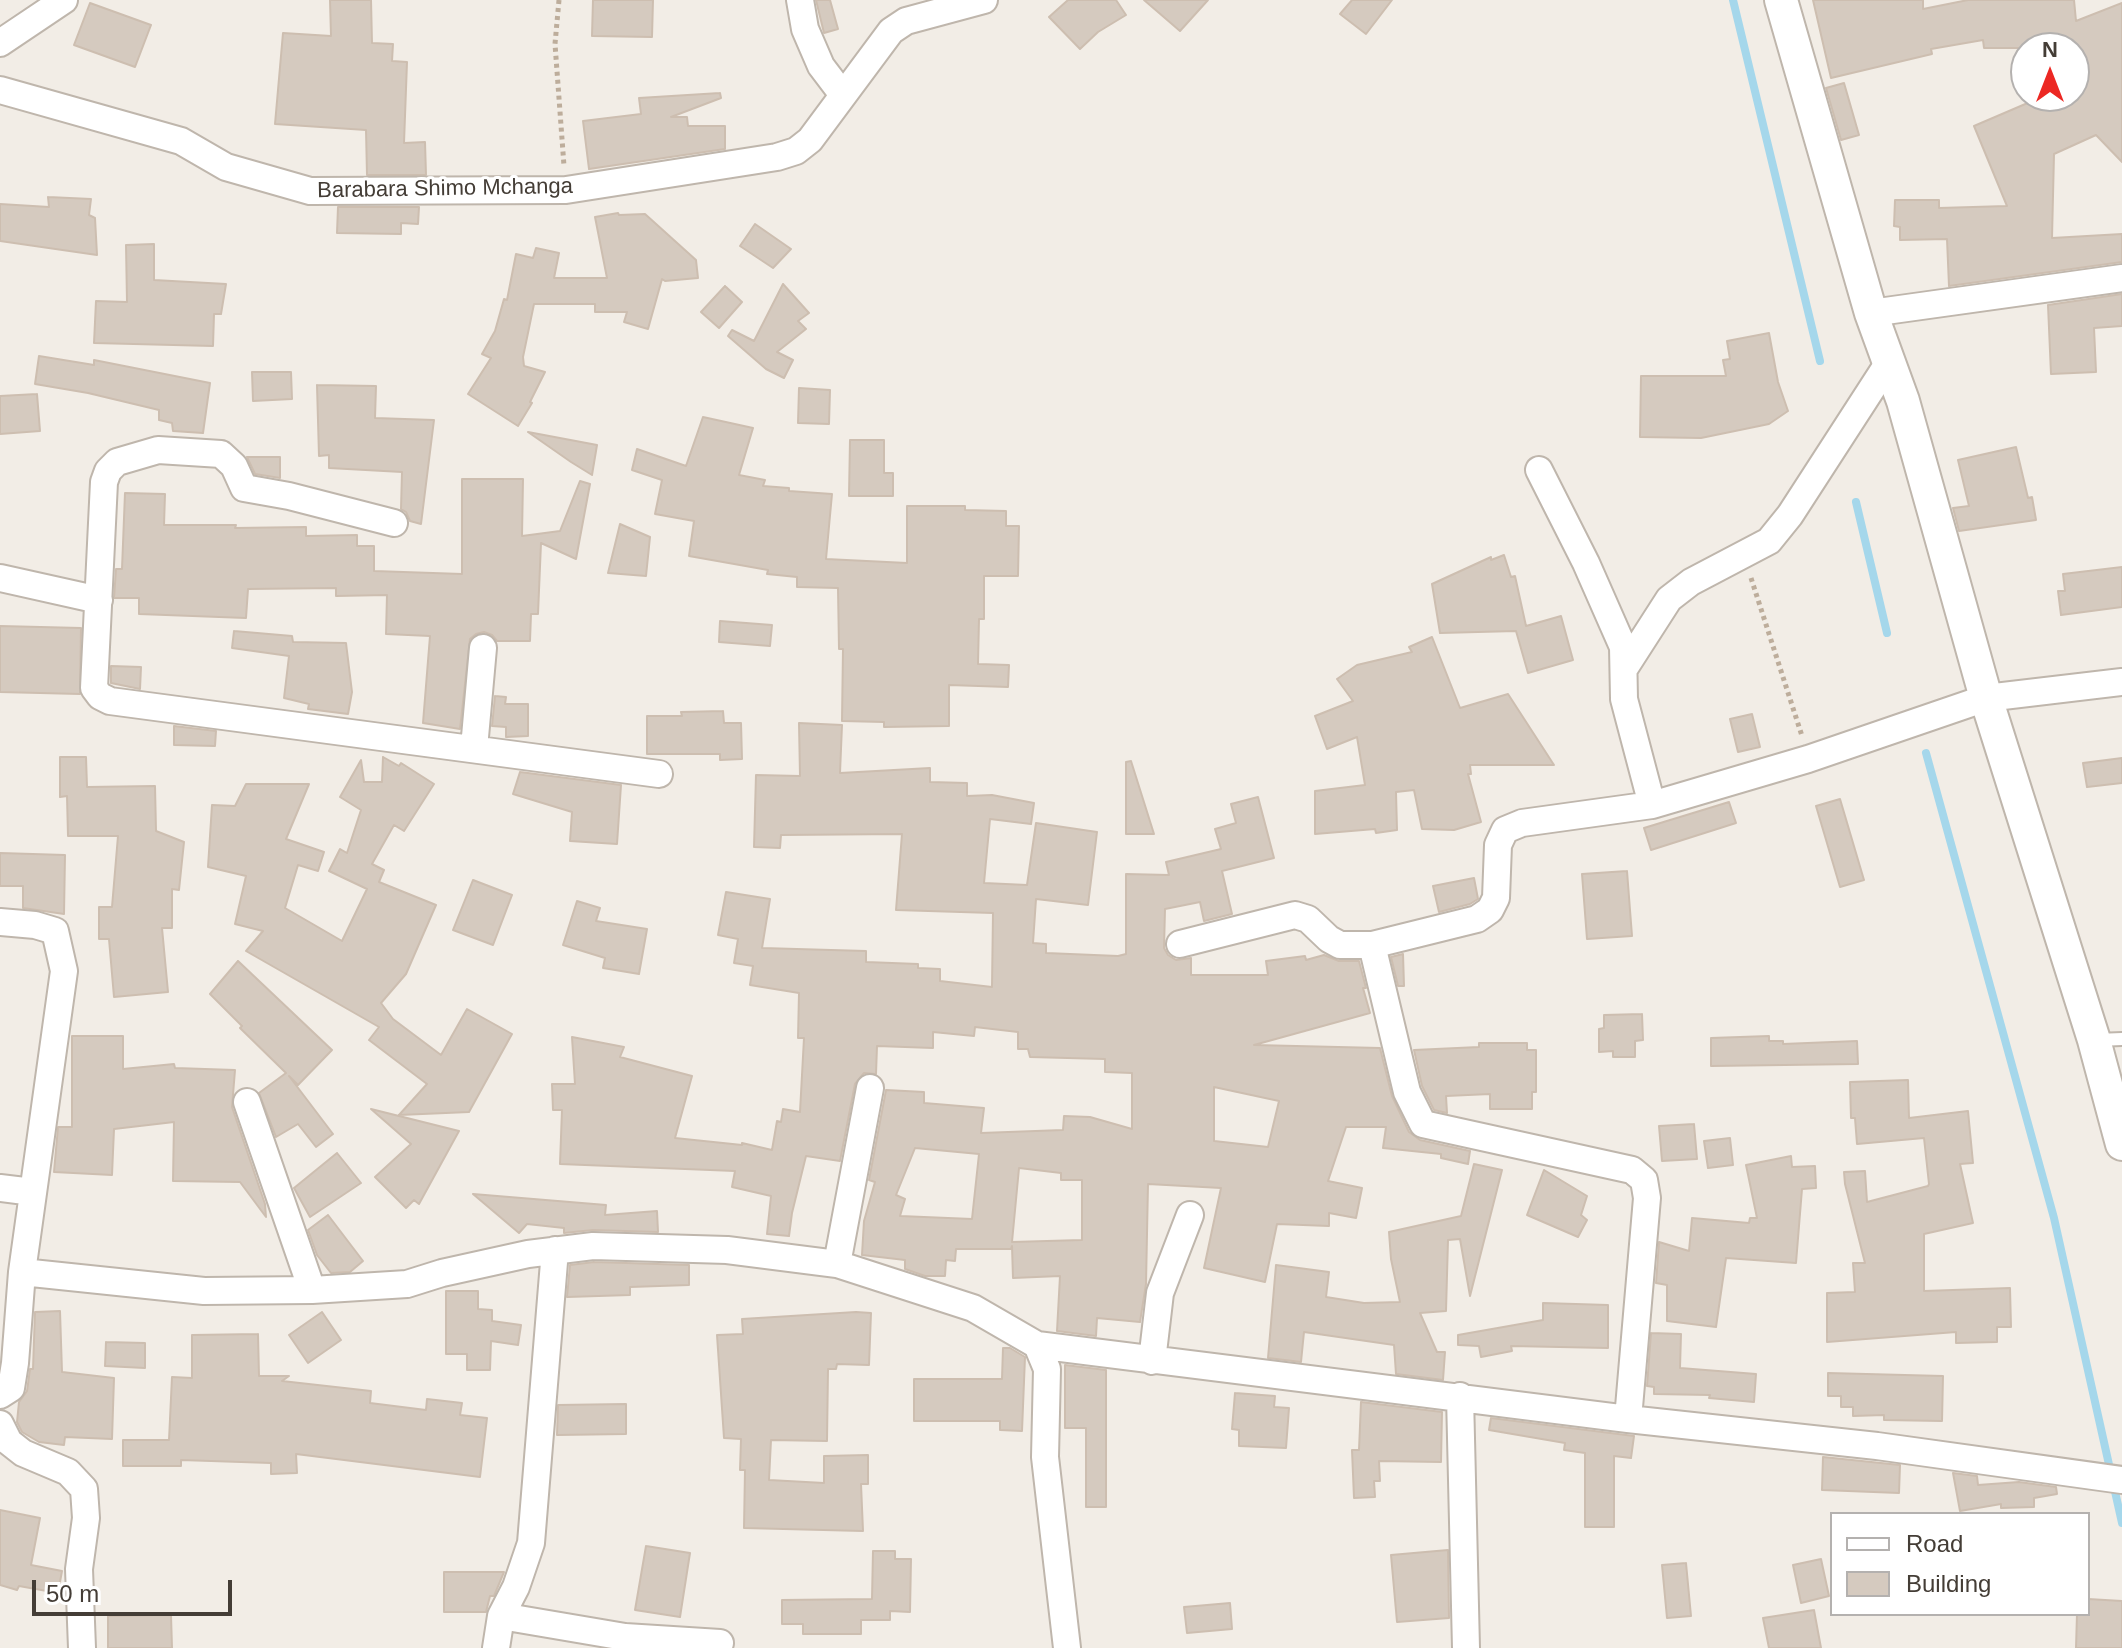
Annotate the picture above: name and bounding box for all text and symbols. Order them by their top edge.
north arrow [2010,32,2090,112]
text: N [2042,37,2058,62]
street label: Barabara Shimo Mchanga [317,174,573,204]
legend [1830,1512,2090,1616]
text: Road [1906,1530,1963,1557]
scale bar [36,1564,236,1614]
text: Building [1906,1570,1991,1597]
text: 50 m [46,1580,99,1607]

